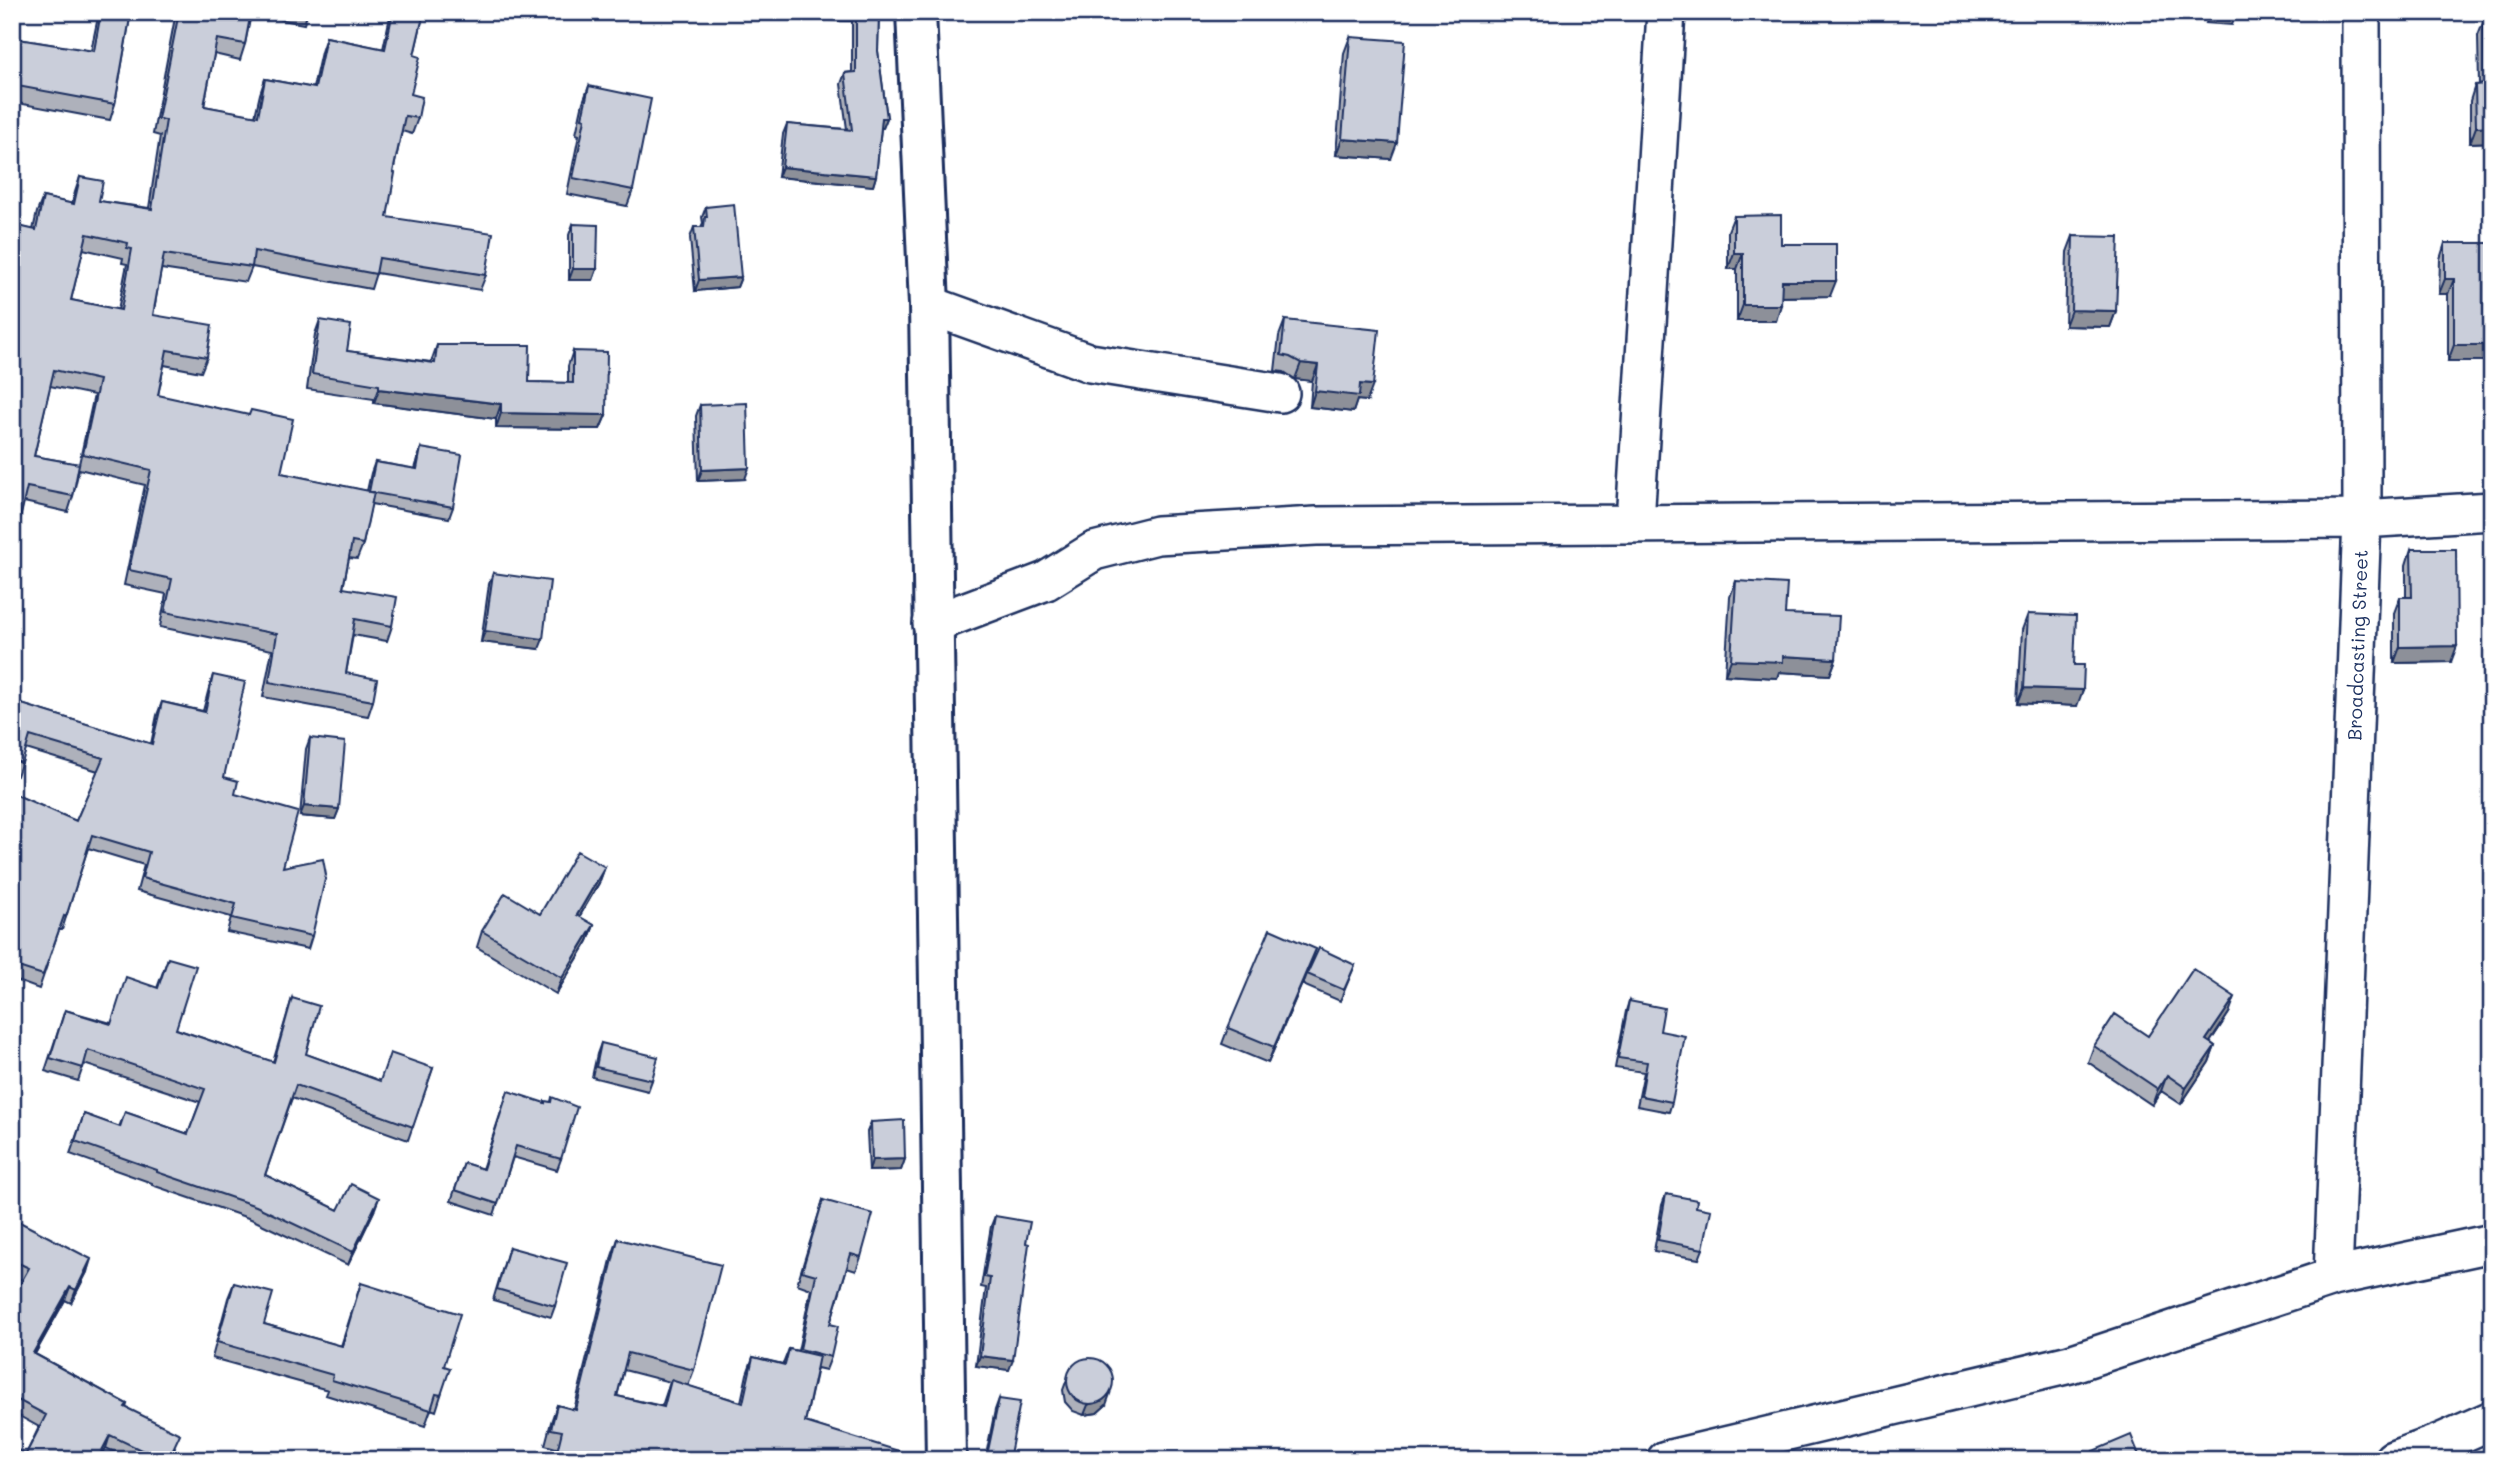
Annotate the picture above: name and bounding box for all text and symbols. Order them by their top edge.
street label: Broadcasting Street [2341,549,2373,741]

